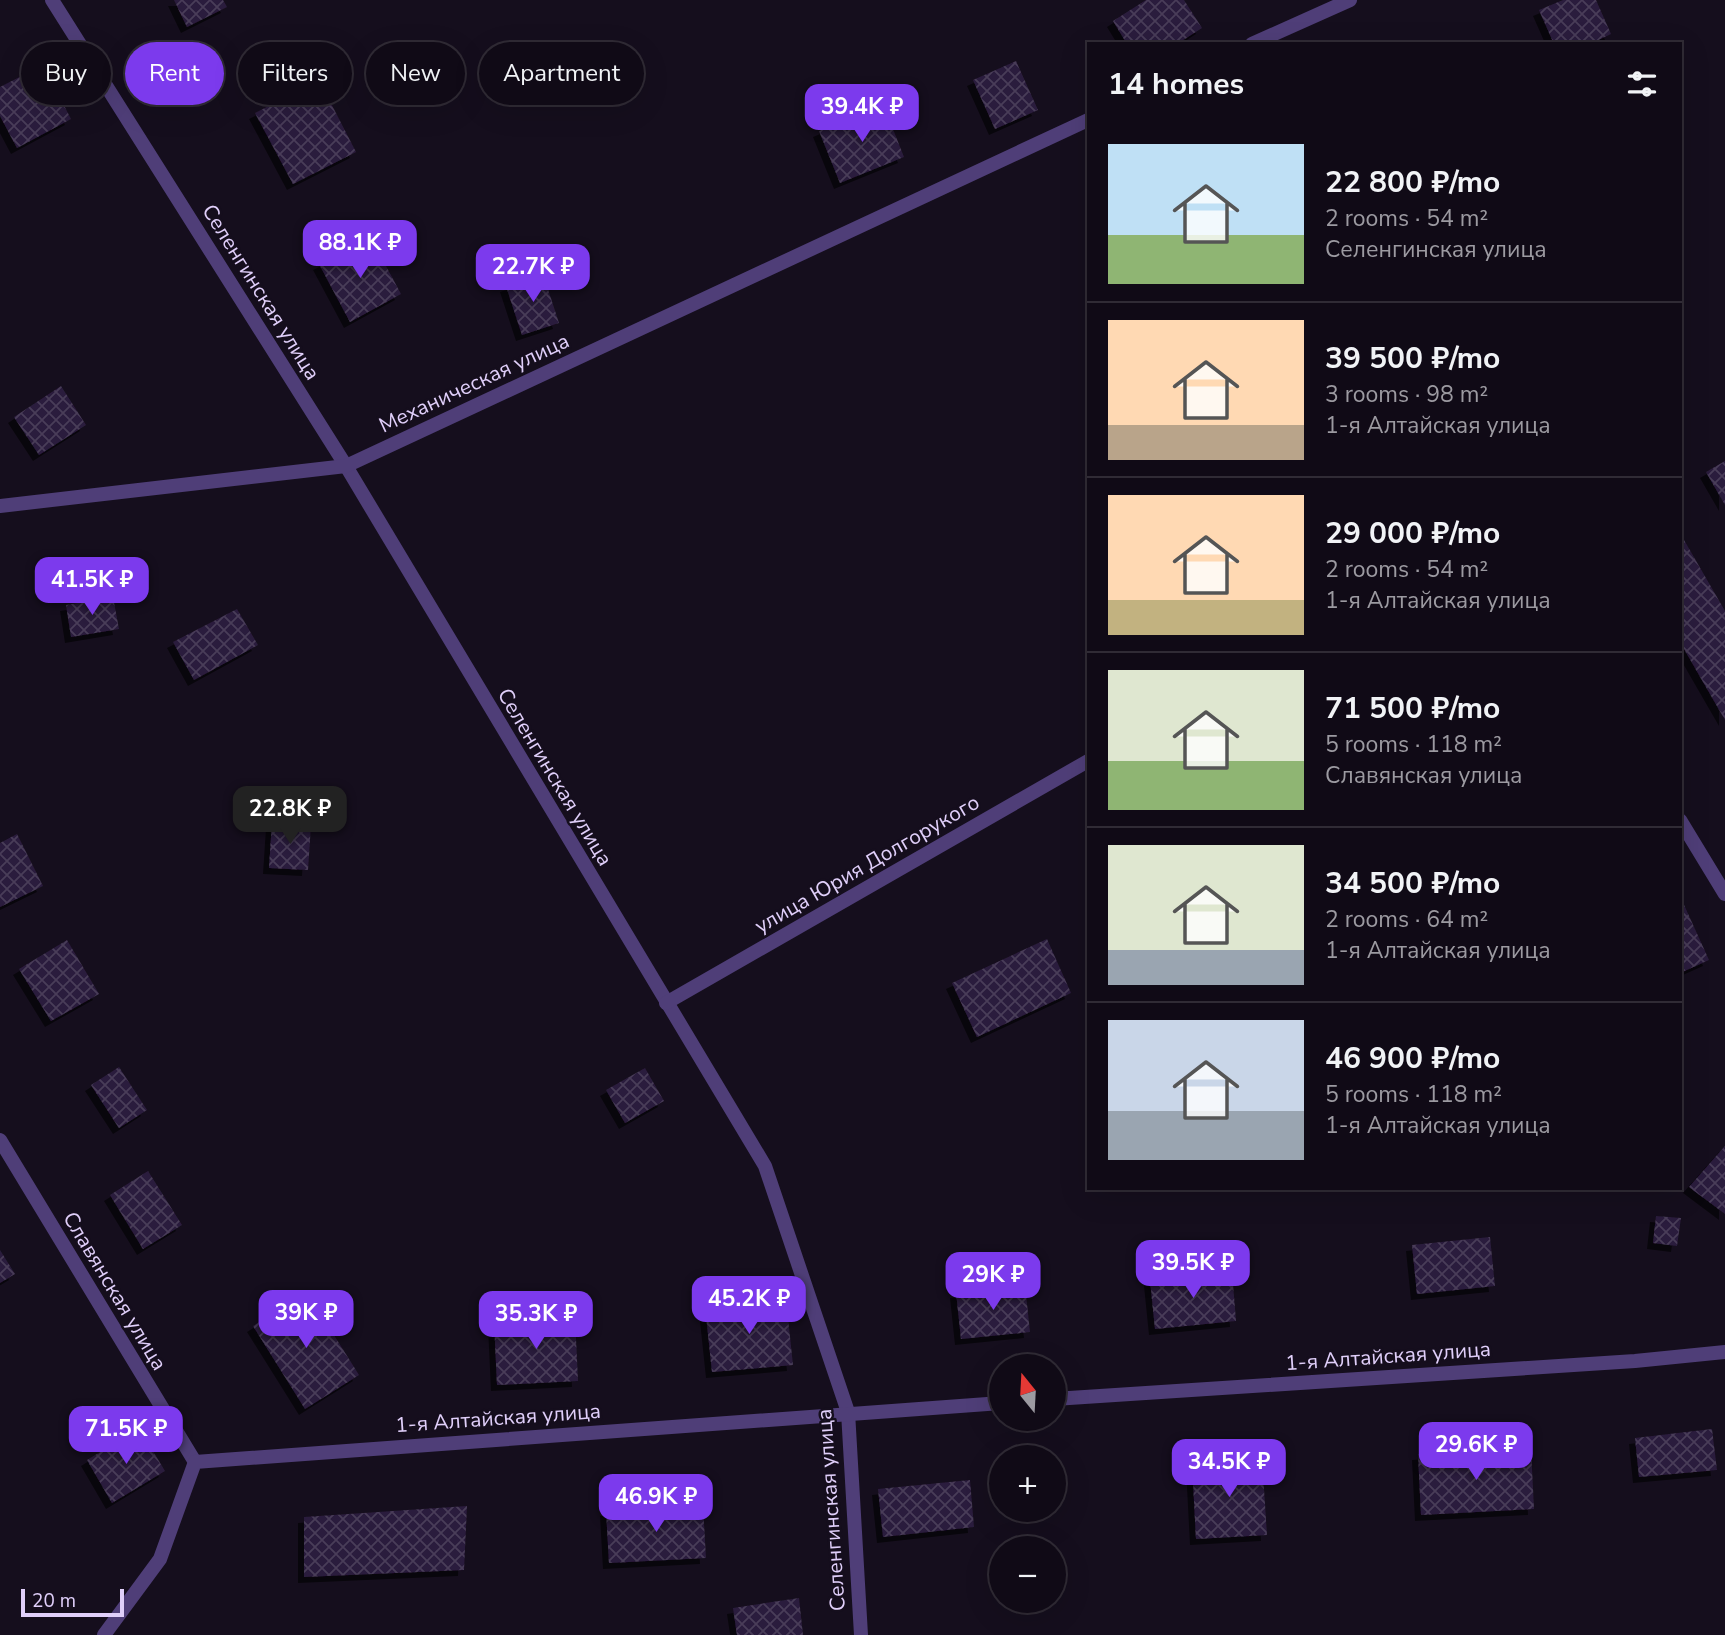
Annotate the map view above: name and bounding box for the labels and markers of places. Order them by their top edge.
pin: 39.4K ₽ [797,85,927,144]
pin: 88.1K ₽ [295,220,425,280]
pin: 22.7K ₽ [468,244,598,304]
pin: 41.5K ₽ [27,558,157,617]
pin: 22.8K ₽ [225,786,355,846]
pin: 39.5K ₽ [1128,1240,1258,1300]
pin: 29K ₽ [944,1252,1042,1312]
pin: 45.2K ₽ [684,1276,814,1336]
pin: 39K ₽ [257,1290,355,1350]
pin: 35.3K ₽ [471,1292,601,1351]
pin: 71.5K ₽ [61,1406,191,1466]
pin: 29.6K ₽ [1411,1422,1541,1482]
pin: 34.5K ₽ [1164,1440,1294,1499]
pin: 46.9K ₽ [591,1474,721,1534]

